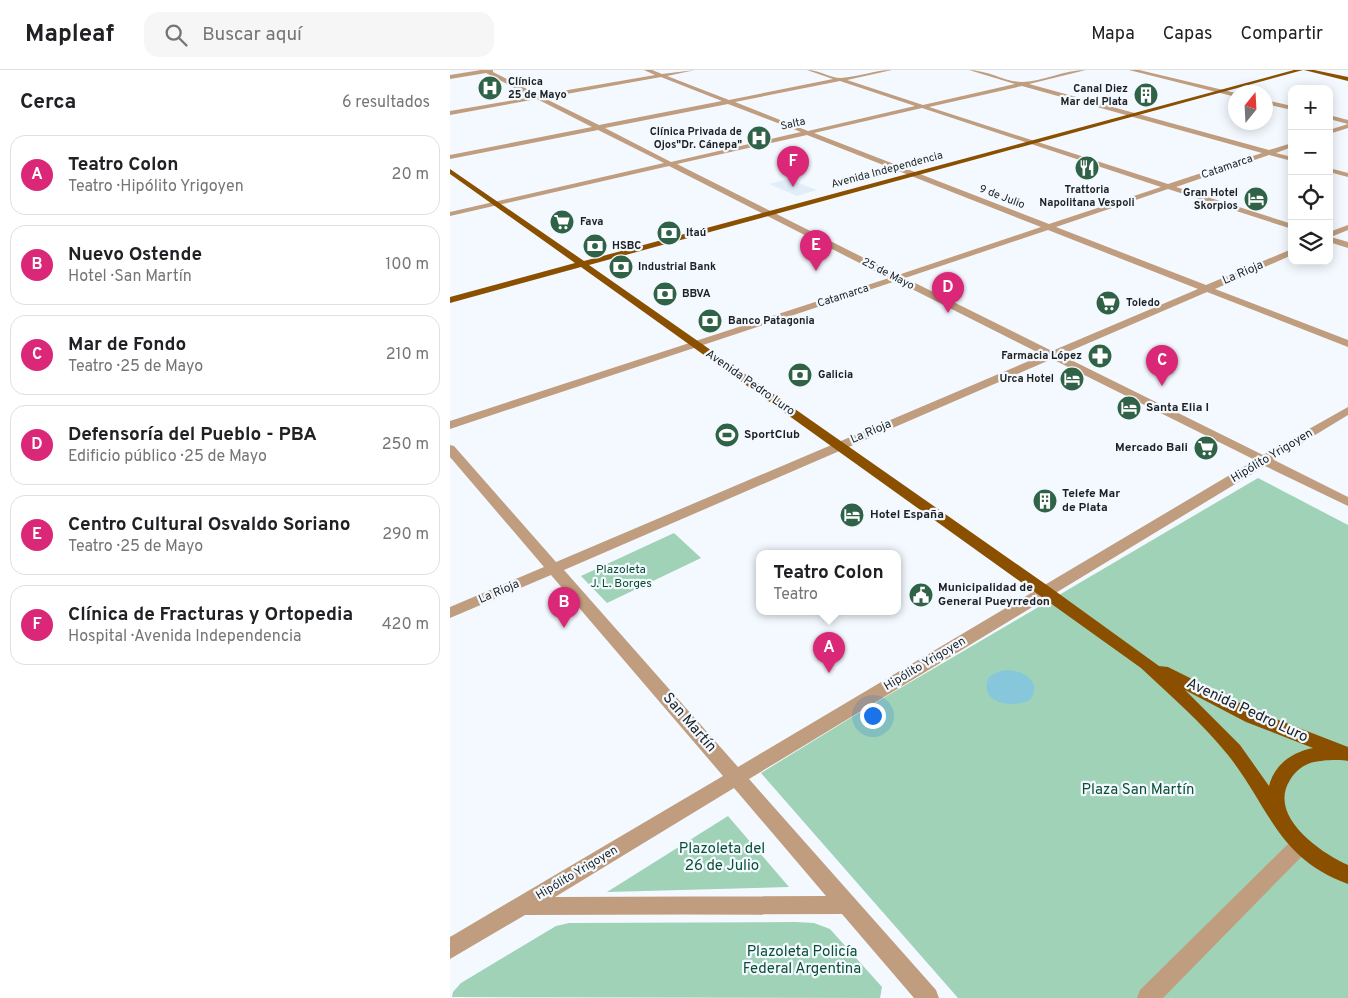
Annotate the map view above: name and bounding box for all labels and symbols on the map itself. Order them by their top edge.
hospital icon: Clínica 25 de Mayo [477,75,503,101]
place label: Clínica 25 de Mayo [508,75,567,102]
place label: Canal Diez Mar del Plata [1061,82,1128,109]
building icon: Canal Diez Mar del Plata [1133,82,1159,108]
north arrow [1228,85,1273,130]
street label: Salta [779,114,807,134]
place label: Clínica Privada de Ojos"Dr. Cánepa" [650,125,742,152]
hospital icon: Clínica Privada de Ojos"Dr. Cánepa" [746,125,772,151]
pin: F [777,146,809,187]
street label: Avenida Independencia [830,148,945,192]
street label: Catamarca [1200,152,1255,182]
restaurant icon: Trattoria Napolitana Vespoli [1074,155,1100,181]
street label: 9 de Julio [977,182,1027,212]
place label: Trattoria Napolitana Vespoli [1039,183,1135,210]
place label: Gran Hotel Skorpios [1183,186,1238,213]
hotel icon: Gran Hotel Skorpios [1243,186,1269,212]
supermarket icon: Fava [549,209,575,235]
place label: Fava [580,215,603,229]
bank icon: Itaú [656,220,682,246]
place label: Itaú [686,226,706,240]
pin: E [800,230,832,271]
bank icon: HSBC [582,233,608,259]
place label: HSBC [612,239,641,253]
bank icon: Industrial Bank [608,254,634,280]
street label: 25 de Mayo [859,255,917,293]
street label: La Rioja [1220,257,1266,289]
place label: Industrial Bank [638,260,716,274]
pin: D [932,272,964,313]
bank icon: BBVA [652,281,678,307]
street label: Catamarca [816,281,871,311]
place label: BBVA [682,287,711,301]
supermarket icon: Toledo [1095,290,1121,316]
place label: Toledo [1126,296,1160,310]
bank icon: Banco Patagonia [697,308,723,334]
place label: Banco Patagonia [728,314,815,328]
pharmacy icon: Farmacia López [1087,343,1113,369]
pin: C [1146,345,1178,386]
street label: Avenida Pedro Luro [702,346,798,420]
place label: Farmacia López [1001,349,1082,363]
bank icon: Galicia [787,362,813,388]
hotel icon: Urca Hotel [1059,366,1085,392]
place label: Galicia [818,368,853,382]
place label: Urca Hotel [999,372,1054,386]
hotel icon: Santa Elia I [1116,395,1142,421]
place label: Santa Elia I [1146,400,1209,416]
street label: La Rioja [848,416,894,448]
sports icon: SportClub [714,422,740,448]
street label: Hipólito Yrigoyen [1228,425,1316,487]
place label: SportClub [744,427,800,443]
supermarket icon: Mercado Bali [1193,435,1219,461]
place label: Mercado Bali [1115,440,1188,456]
place label: Telefe Mar de Plata [1062,486,1120,516]
building icon: Telefe Mar de Plata [1032,488,1058,514]
hotel icon: Hotel España [839,502,865,528]
place label: Hotel España [870,507,944,523]
park label: Plazoleta J. L. Borges [590,562,652,592]
street label: La Rioja [476,576,522,608]
place label: Municipalidad de General Pueyrredon [938,580,1050,610]
public building icon: Municipalidad de General Pueyrredon [908,582,934,608]
pin: B [548,587,580,628]
pin: A [813,632,845,673]
street label: Hipólito Yrigoyen [881,633,969,695]
street label: Avenida Pedro Luro [1183,675,1311,747]
street label: San Martín [658,689,720,757]
your location [860,703,886,729]
park label: Plaza San Martín [1082,781,1194,800]
park label: Plazoleta del 26 de Julio [679,840,765,876]
street label: Hipólito Yrigoyen [533,842,621,904]
park label: Plazoleta Policía Federal Argentina [743,943,861,979]

